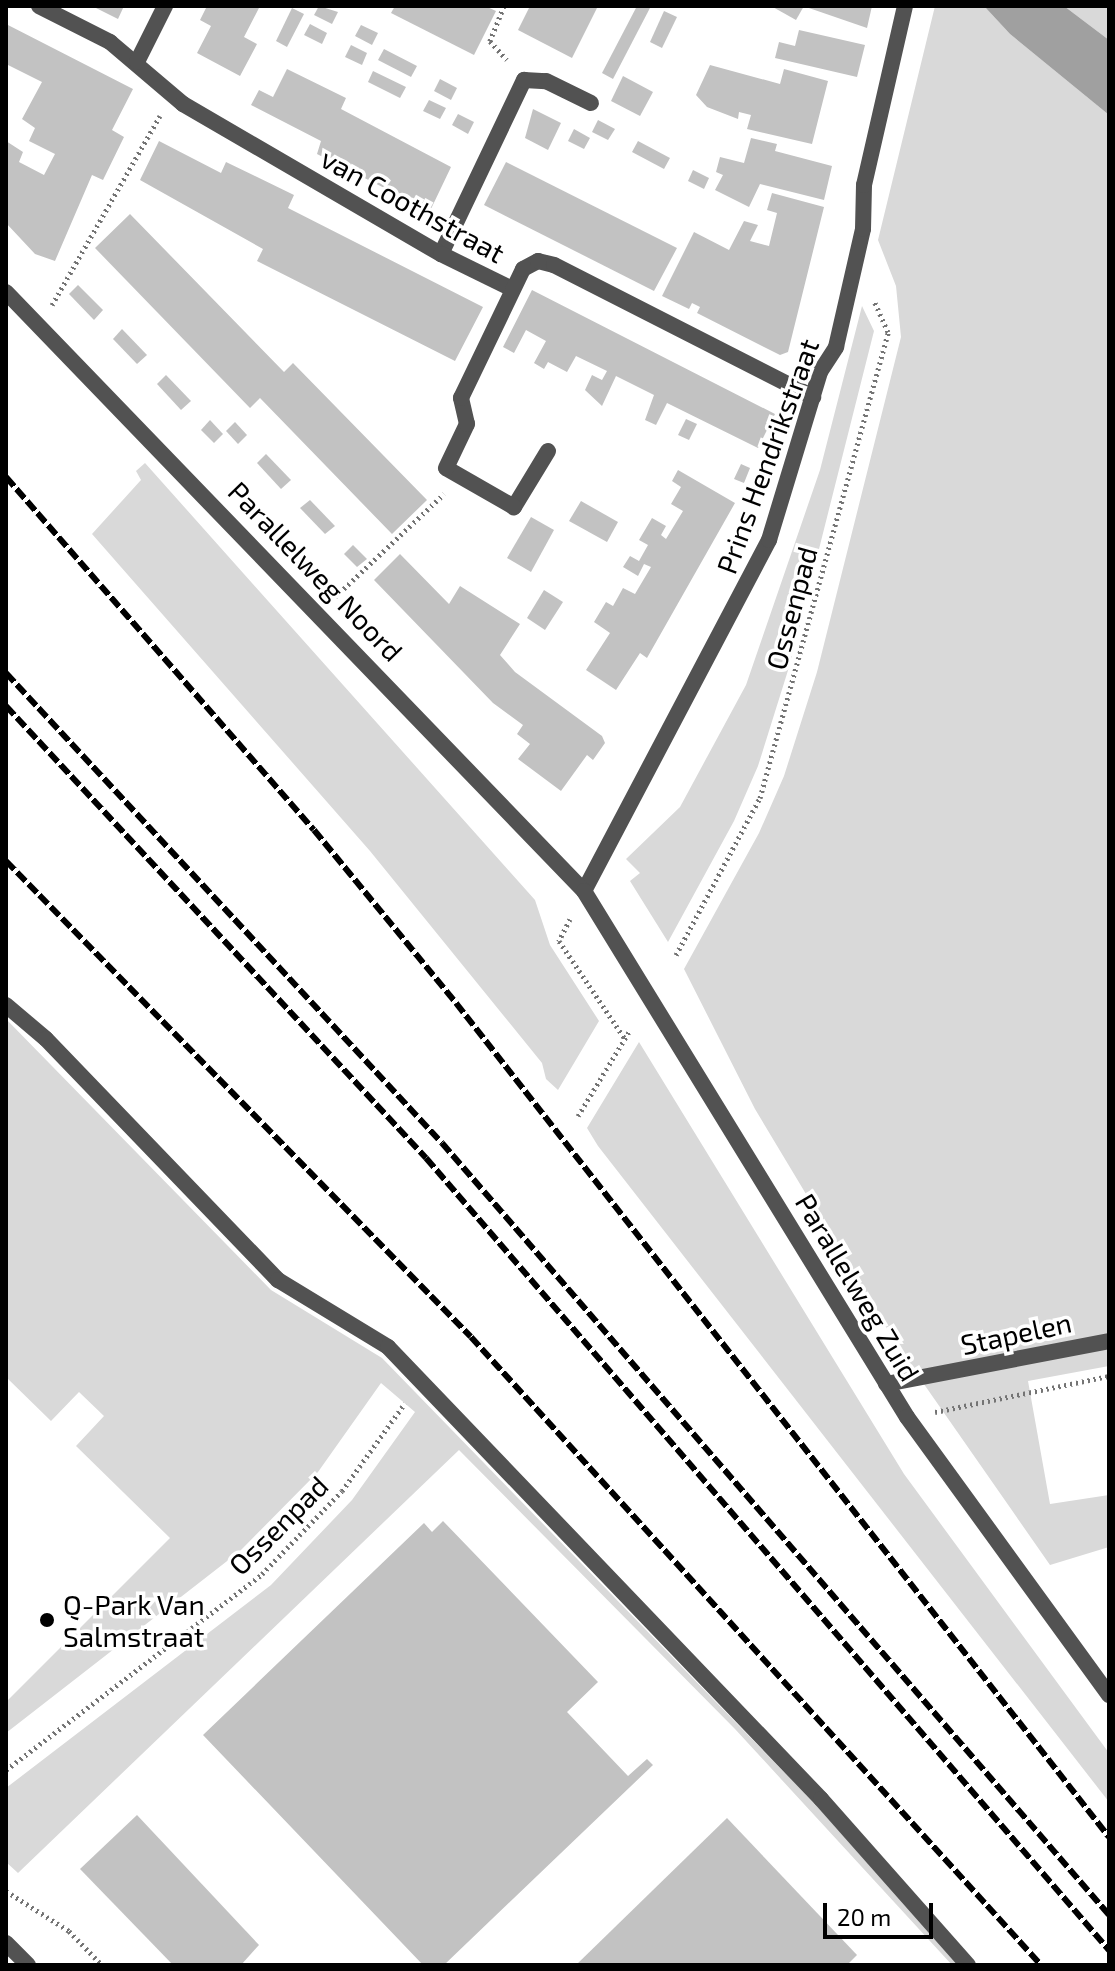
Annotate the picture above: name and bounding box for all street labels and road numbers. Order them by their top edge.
street label: van Coothstraat [315,141,511,269]
street label: Prins Hendrikstraat [709,334,825,578]
street label: Parallelweg Noord [222,474,410,668]
street label: Ossenpad [758,543,824,673]
street label: Parallelweg Zuid [789,1187,927,1387]
street label: Stapelen [957,1305,1075,1361]
street label: Ossenpad [222,1469,334,1581]

